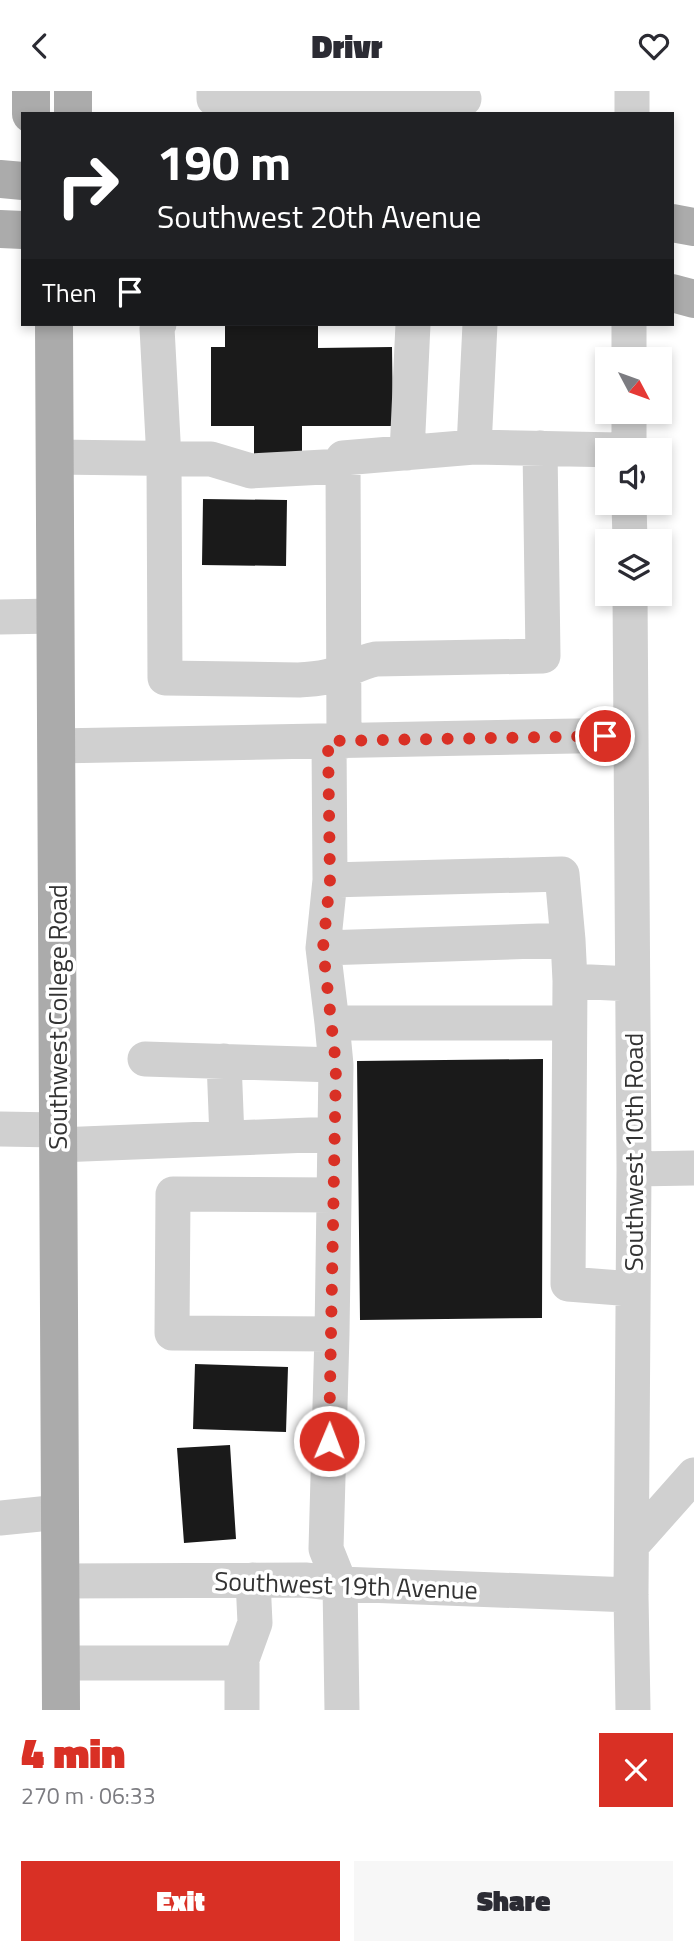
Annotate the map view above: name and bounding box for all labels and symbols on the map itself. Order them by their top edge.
north arrow [595,347,672,423]
pin [575,706,635,766]
street label: Southwest College Road [38,884,77,1150]
street label: Southwest 10th Road [614,1033,653,1271]
position arrow [292,1404,366,1478]
street label: Southwest 19th Avenue [214,1561,478,1609]

